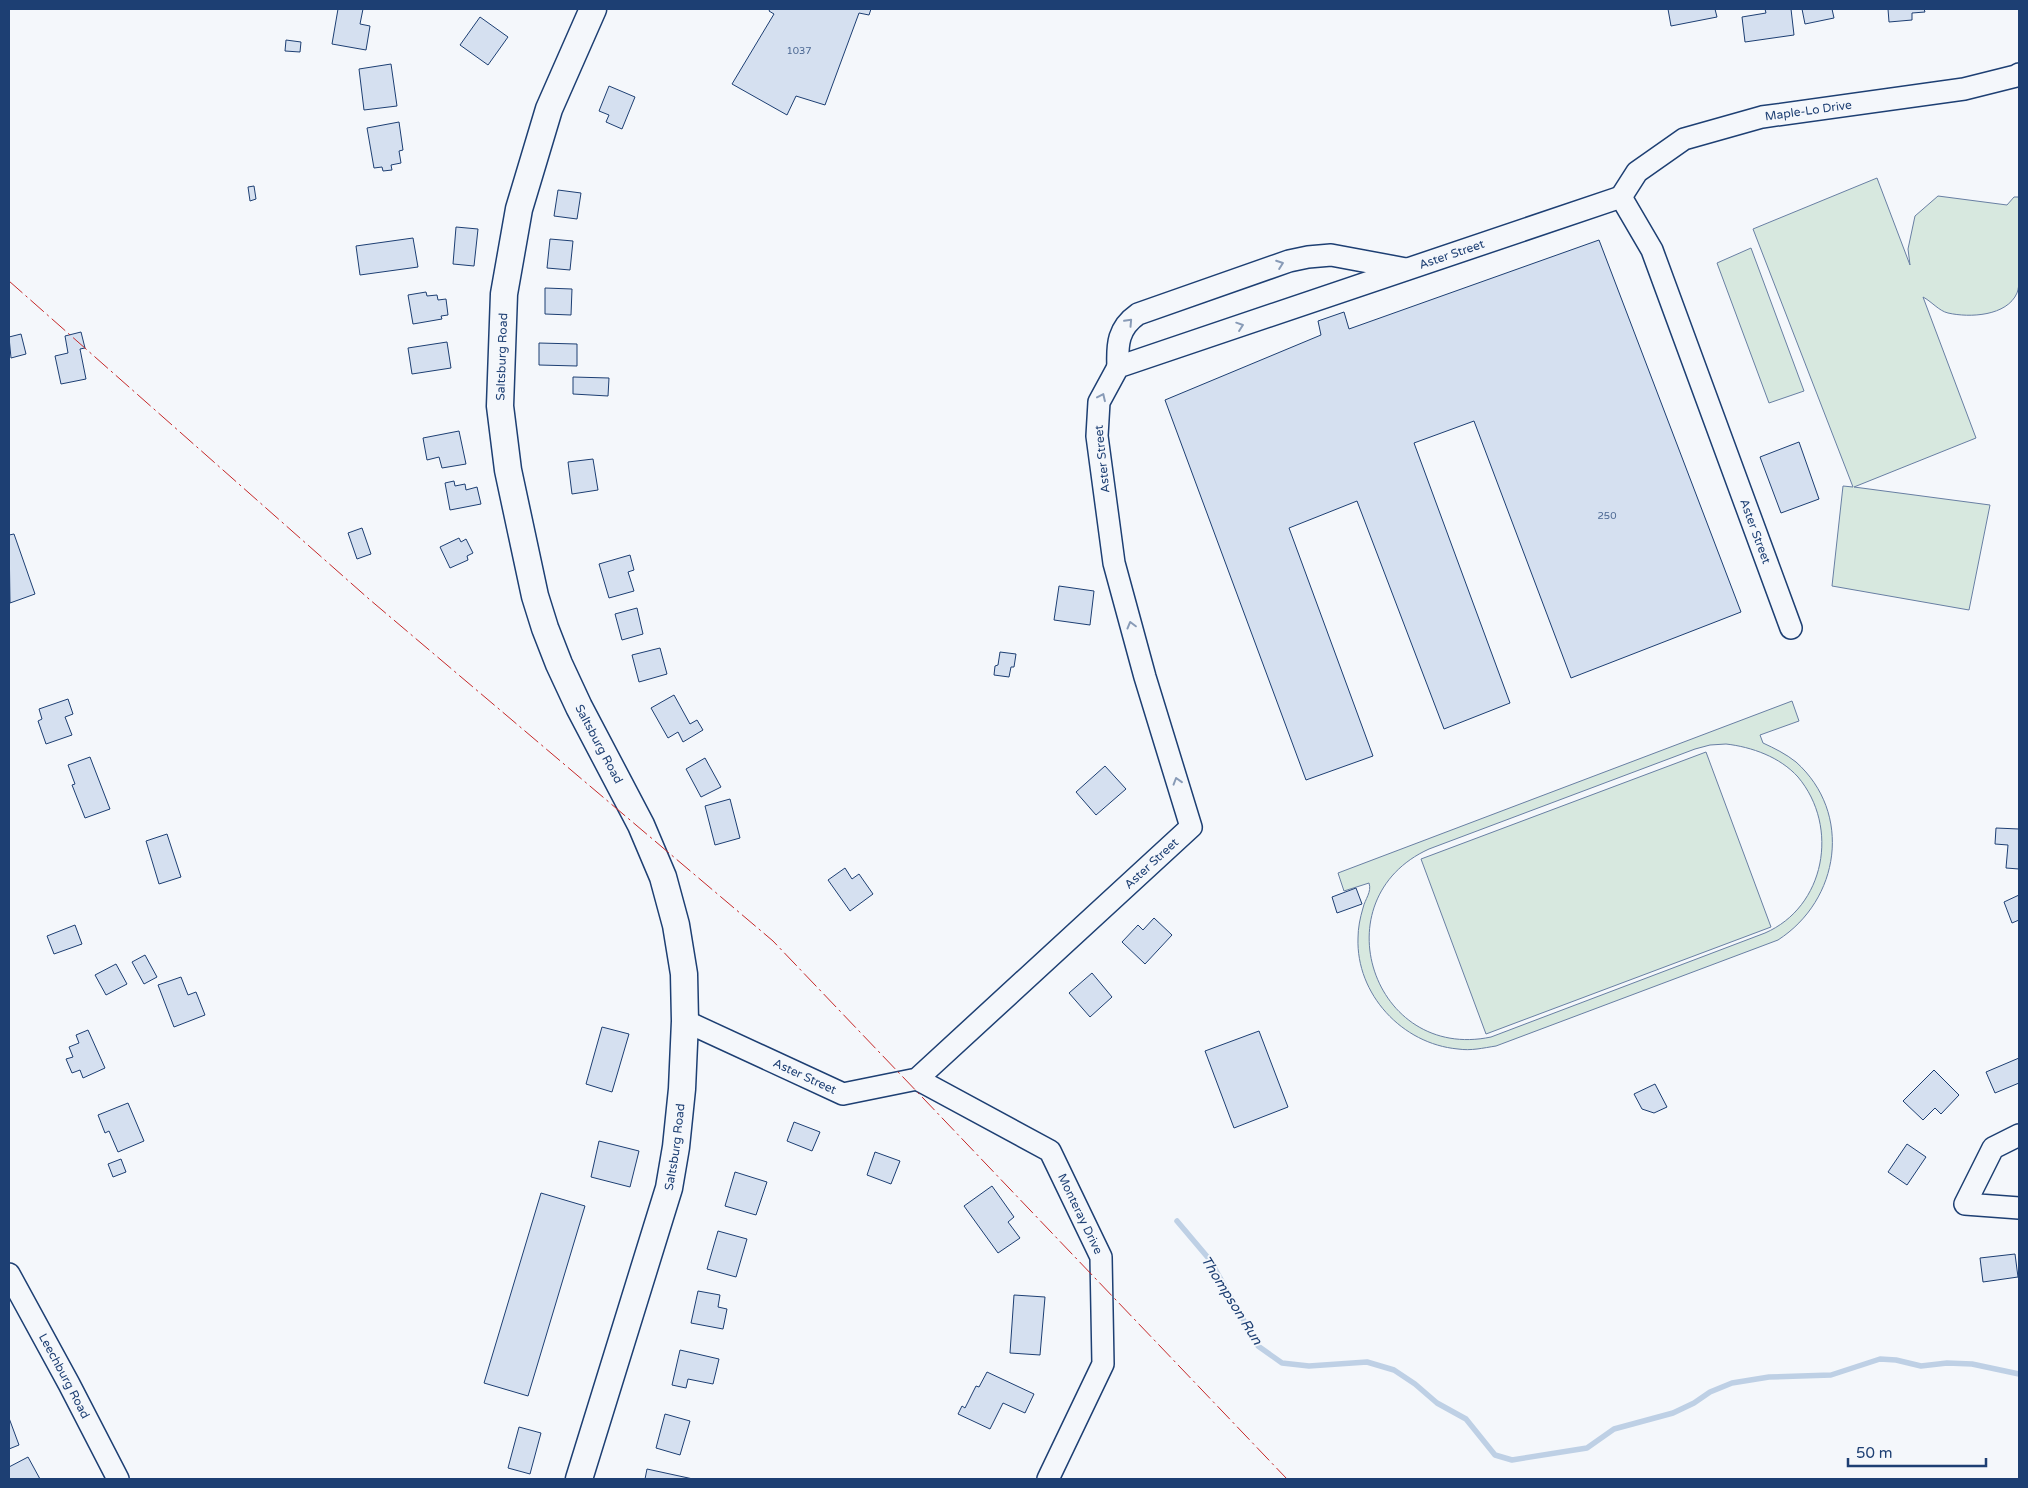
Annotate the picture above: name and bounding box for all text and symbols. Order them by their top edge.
house number: 1037 [786,45,812,57]
street label: Maple-Lo Drive [1764,98,1853,124]
street label: Aster Street [1417,237,1486,272]
one-way arrow [1275,260,1284,270]
street label: Saltsburg Road [493,313,510,401]
one-way arrow [1124,319,1133,328]
one-way arrow [1236,322,1244,332]
one-way arrow [1096,393,1106,402]
street label: Aster Street [1091,424,1113,494]
street label: Aster Street [1737,497,1774,566]
house number: 250 [1598,510,1616,522]
one-way arrow [1126,620,1137,629]
street label: Saltsburg Road [572,702,626,786]
one-way arrow [1172,777,1182,785]
street label: Aster Street [1122,835,1181,892]
street label: Aster Street [771,1056,839,1097]
street label: Saltsburg Road [662,1103,687,1192]
street label: Monteray Drive [1055,1171,1106,1257]
water label: Thompson Run [1197,1253,1266,1348]
street label: Leechburg Road [36,1331,93,1421]
scale bar [1848,1436,1986,1468]
text: 50 m [1856,1444,1893,1462]

